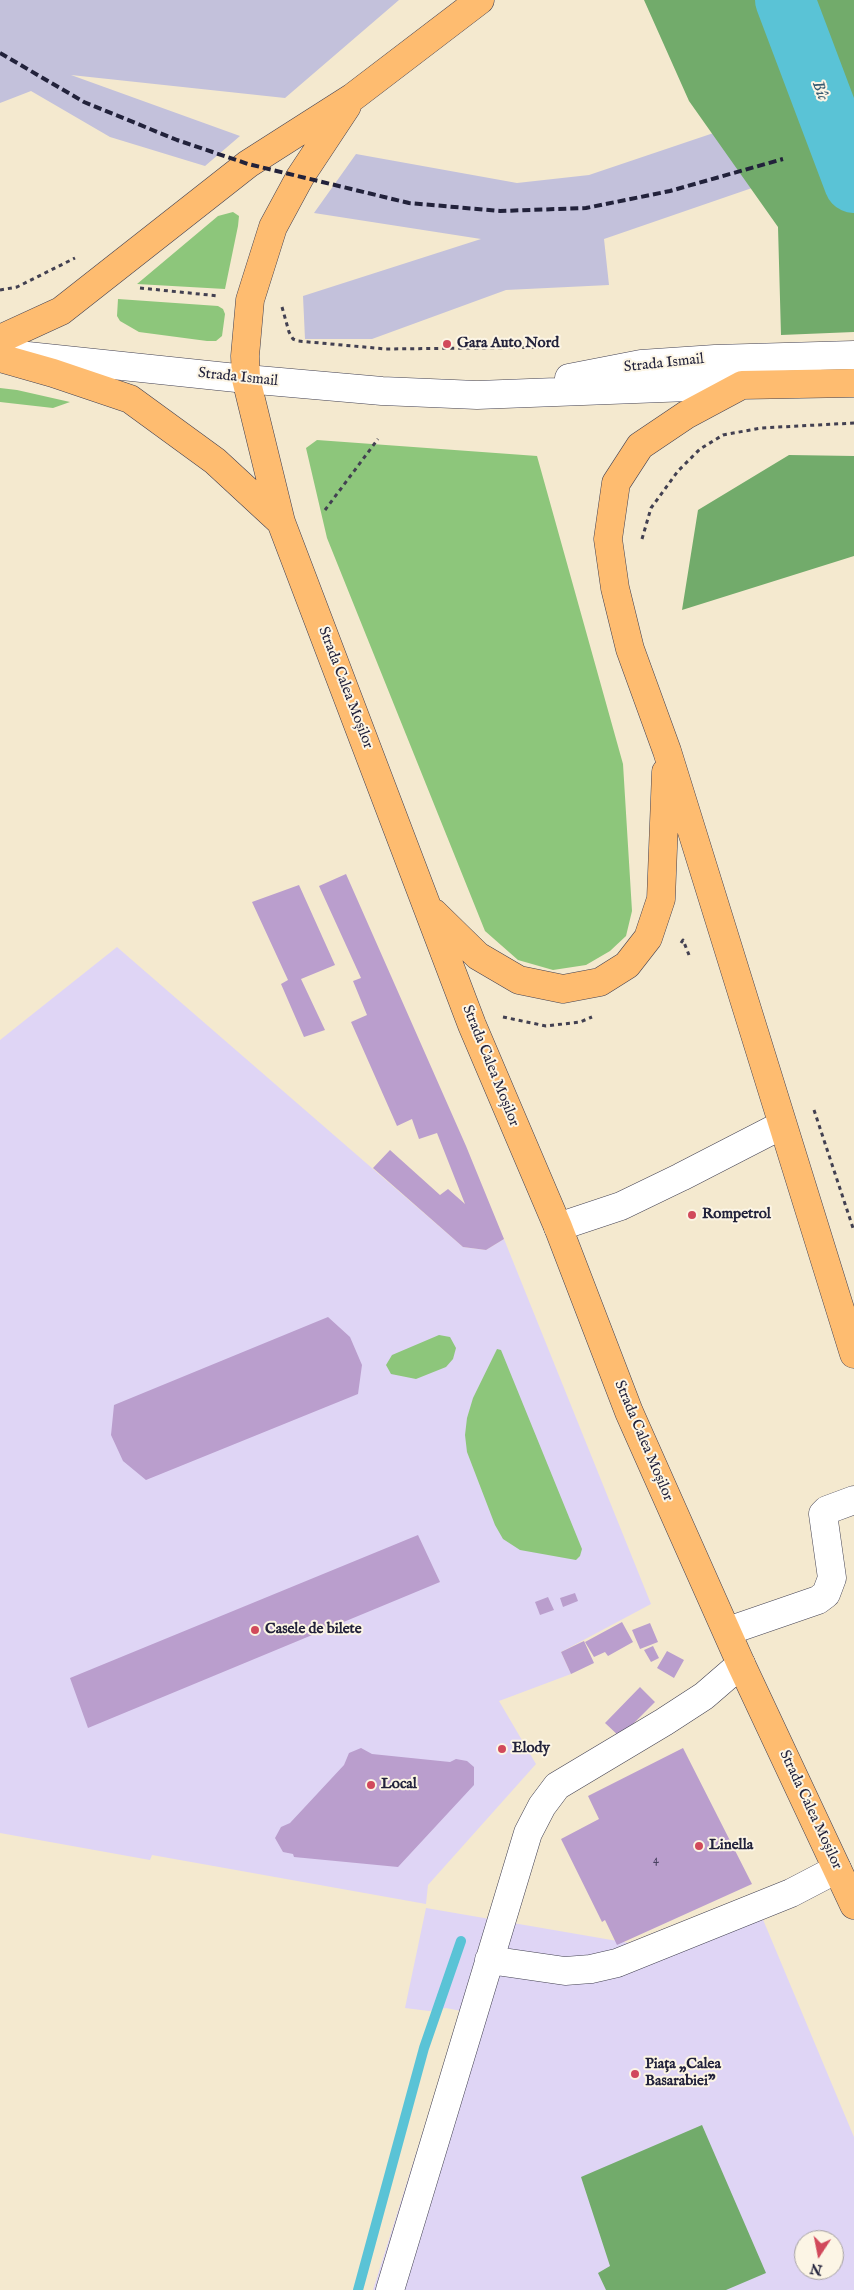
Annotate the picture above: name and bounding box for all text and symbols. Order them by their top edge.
water label: Bîc [807,79,831,103]
place label: Gara Auto Nord [457,335,559,353]
marker: Gara Auto Nord [441,338,453,350]
street label: Strada Ismail [623,351,705,377]
street label: Strada Ismail [197,365,279,391]
street label: Strada Calea Moșilor [313,624,377,752]
street label: Strada Calea Moșilor [457,1003,523,1129]
place label: Rompetrol [702,1206,771,1224]
marker: Rompetrol [686,1209,698,1221]
street label: Strada Calea Moșilor [609,1378,677,1504]
place label: Casele de bilete [265,1621,362,1639]
marker: Casele de bilete [249,1624,261,1636]
place label: Elody [512,1740,550,1758]
marker: Elody [496,1743,508,1755]
street label: Strada Calea Moșilor [775,1748,845,1872]
place label: Local [381,1776,417,1794]
marker: Local [365,1779,377,1791]
place label: Linella [709,1837,753,1855]
marker: Linella [693,1840,705,1852]
house number: 4 [653,1854,659,1868]
place label: Piața „Calea Basarabiei” [645,2056,721,2091]
marker: Piața „Calea Basarabiei” [629,2068,641,2080]
north arrow [794,2230,844,2280]
text: N [809,2259,824,2279]

